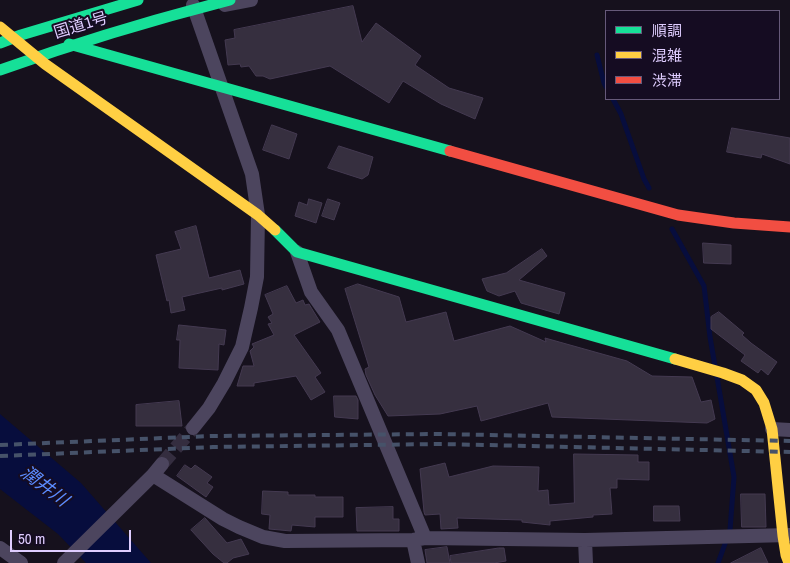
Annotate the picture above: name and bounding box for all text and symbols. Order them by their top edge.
street label: 国道1号 [52,9,110,43]
legend [605,10,780,100]
text: 順調 [652,20,682,41]
text: 混雑 [652,45,682,66]
text: 渋滞 [652,70,682,91]
water label: 潤井川 [16,462,72,512]
scale bar [12,520,134,552]
text: 50 m [18,528,45,549]

